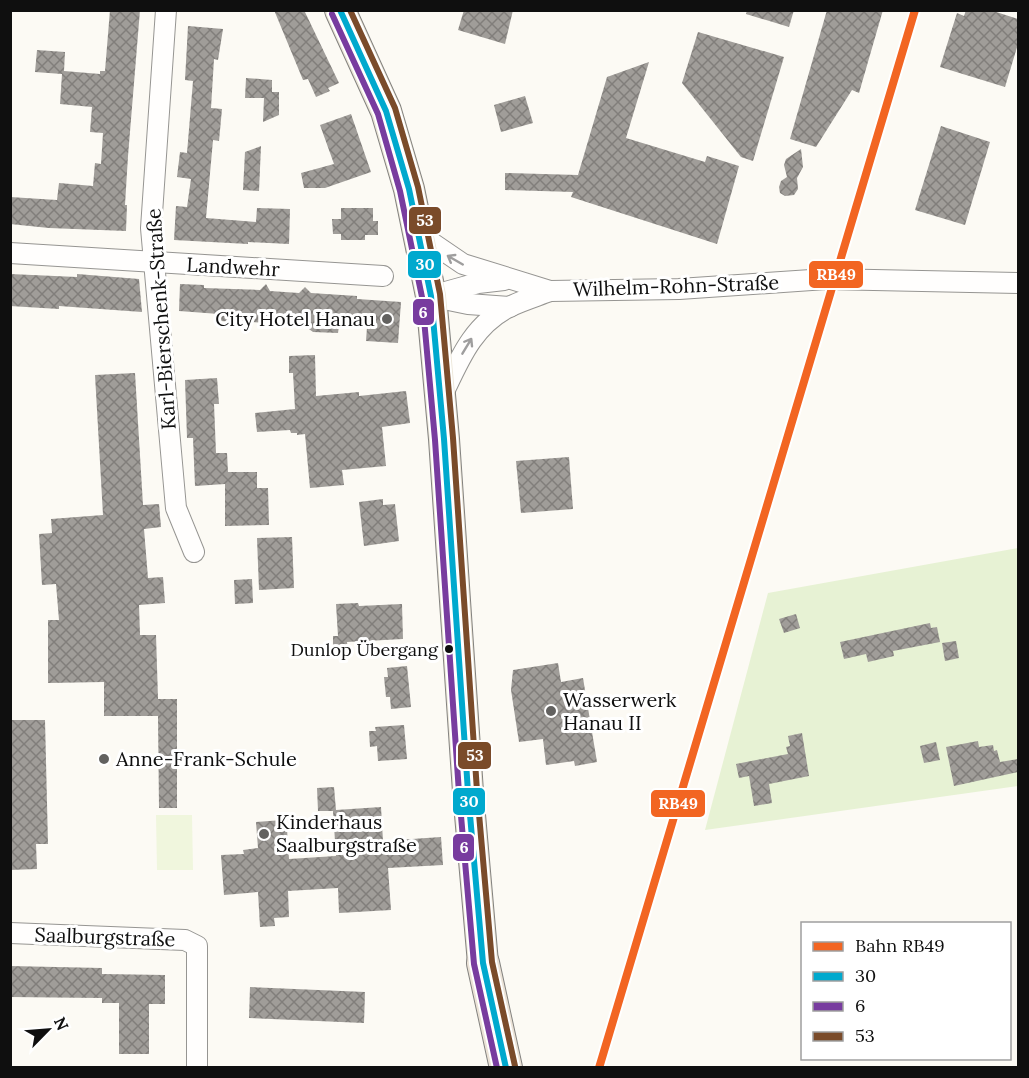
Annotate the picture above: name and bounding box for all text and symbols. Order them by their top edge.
line badge: 53 [408,206,442,235]
street label: Karl-Bierschenk-Straße [140,207,181,431]
text: 53 [416,210,434,230]
line badge: 30 [407,250,442,279]
street label: Landwehr [186,252,281,281]
one-way arrow [447,253,464,265]
text: 30 [415,254,435,274]
line badge: RB49 [808,260,864,289]
text: RB49 [816,264,856,284]
street label: Wilhelm-Rohn-Straße [572,269,780,302]
line badge: 6 [412,298,435,326]
text: 6 [418,302,428,322]
place label: City Hotel Hanau [215,306,375,331]
marker: City Hotel Hanau [380,312,394,326]
one-way arrow [461,338,473,355]
place label: Dunlop Übergang [290,638,439,661]
marker: Dunlop Übergang [443,643,455,655]
place label: Wasserwerk Hanau II [563,687,677,735]
marker: Wasserwerk Hanau II [544,704,558,718]
line badge: 53 [457,741,492,770]
text: 53 [466,745,484,765]
place label: Anne-Frank-Schule [115,746,297,771]
marker: Anne-Frank-Schule [97,752,111,766]
line badge: 30 [452,787,486,816]
line badge: RB49 [650,789,706,818]
text: 30 [459,791,479,811]
text: RB49 [658,793,698,813]
place label: Kinderhaus Saalburgstraße [276,809,417,857]
marker: Kinderhaus Saalburgstraße [257,827,271,841]
line badge: 6 [452,833,475,862]
text: 6 [459,837,469,857]
street label: Saalburgstraße [34,922,176,951]
legend [801,922,1011,1060]
text: Bahn RB49 [855,934,945,957]
text: 30 [855,964,876,987]
text: 6 [855,994,865,1017]
north arrow [18,1000,78,1060]
text: N [50,1014,73,1033]
text: 53 [855,1024,875,1047]

